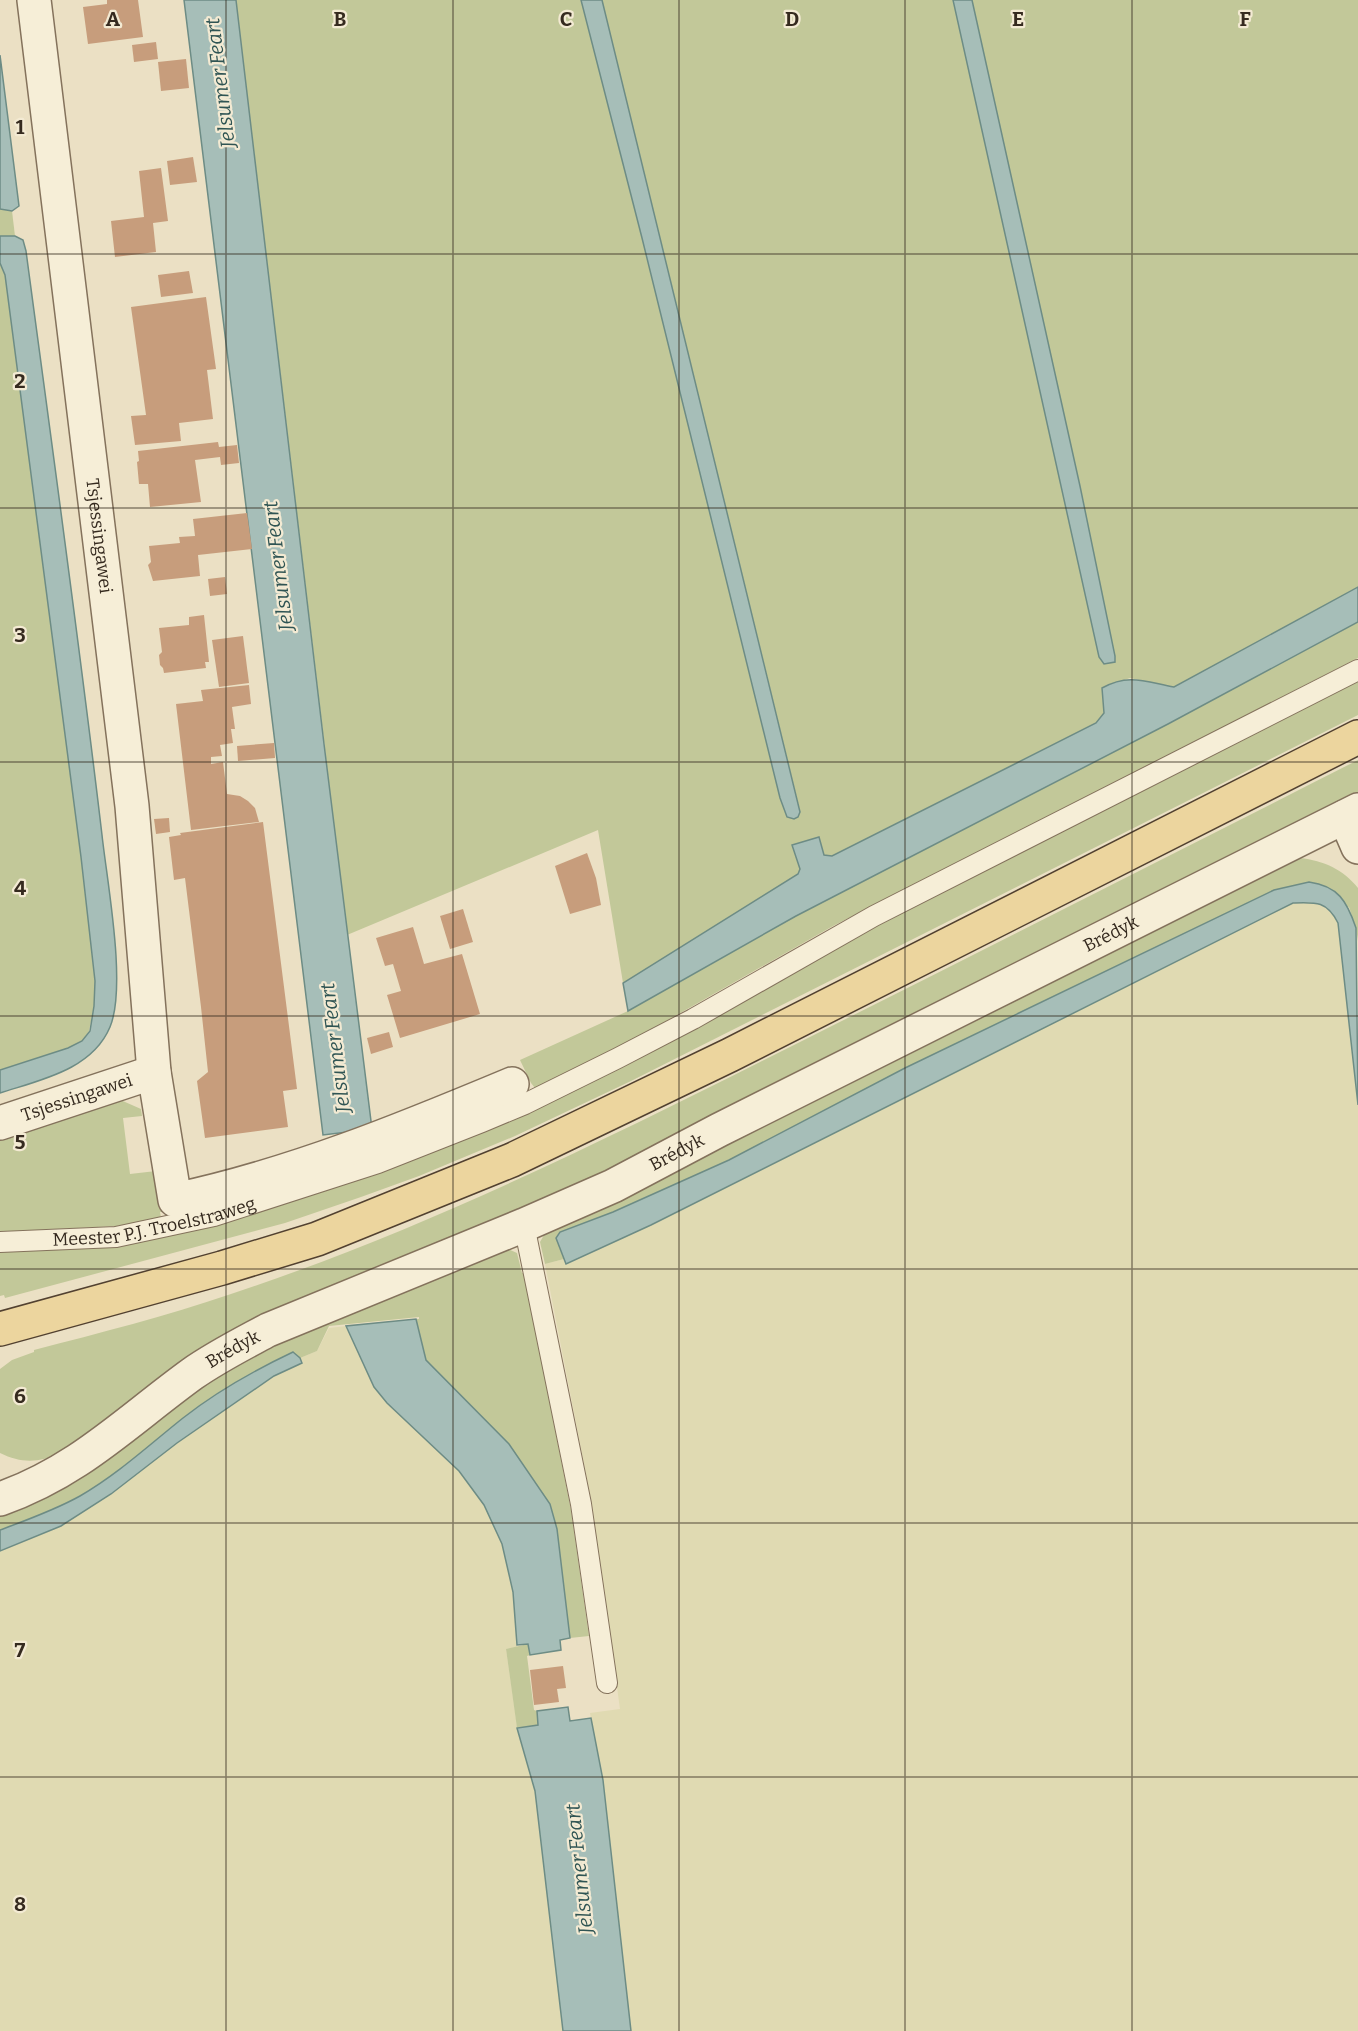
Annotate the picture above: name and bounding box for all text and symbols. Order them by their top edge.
text: A [106,7,121,31]
text: B [334,7,347,31]
text: C [560,7,572,31]
text: D [785,7,799,31]
text: E [1012,7,1024,31]
text: F [1239,7,1251,31]
water label: Jelsumer Feart [200,16,240,151]
text: 1 [16,115,25,139]
text: 2 [14,369,26,393]
street label: Tsjessingawei [81,477,117,595]
water label: Jelsumer Feart [258,499,298,634]
text: 3 [14,623,26,647]
text: 4 [14,876,26,900]
street label: Brédyk [1080,910,1143,957]
water label: Jelsumer Feart [315,981,355,1116]
street label: Tsjessingawei [19,1069,135,1126]
street label: Brédyk [646,1129,708,1176]
text: 5 [15,1130,26,1154]
street label: Meester P.J. Troelstraweg [52,1192,258,1251]
street label: Brédyk [202,1325,264,1373]
text: 6 [14,1384,26,1408]
text: 7 [15,1638,26,1662]
water label: Jelsumer Feart [560,1802,598,1937]
text: 8 [14,1892,26,1916]

